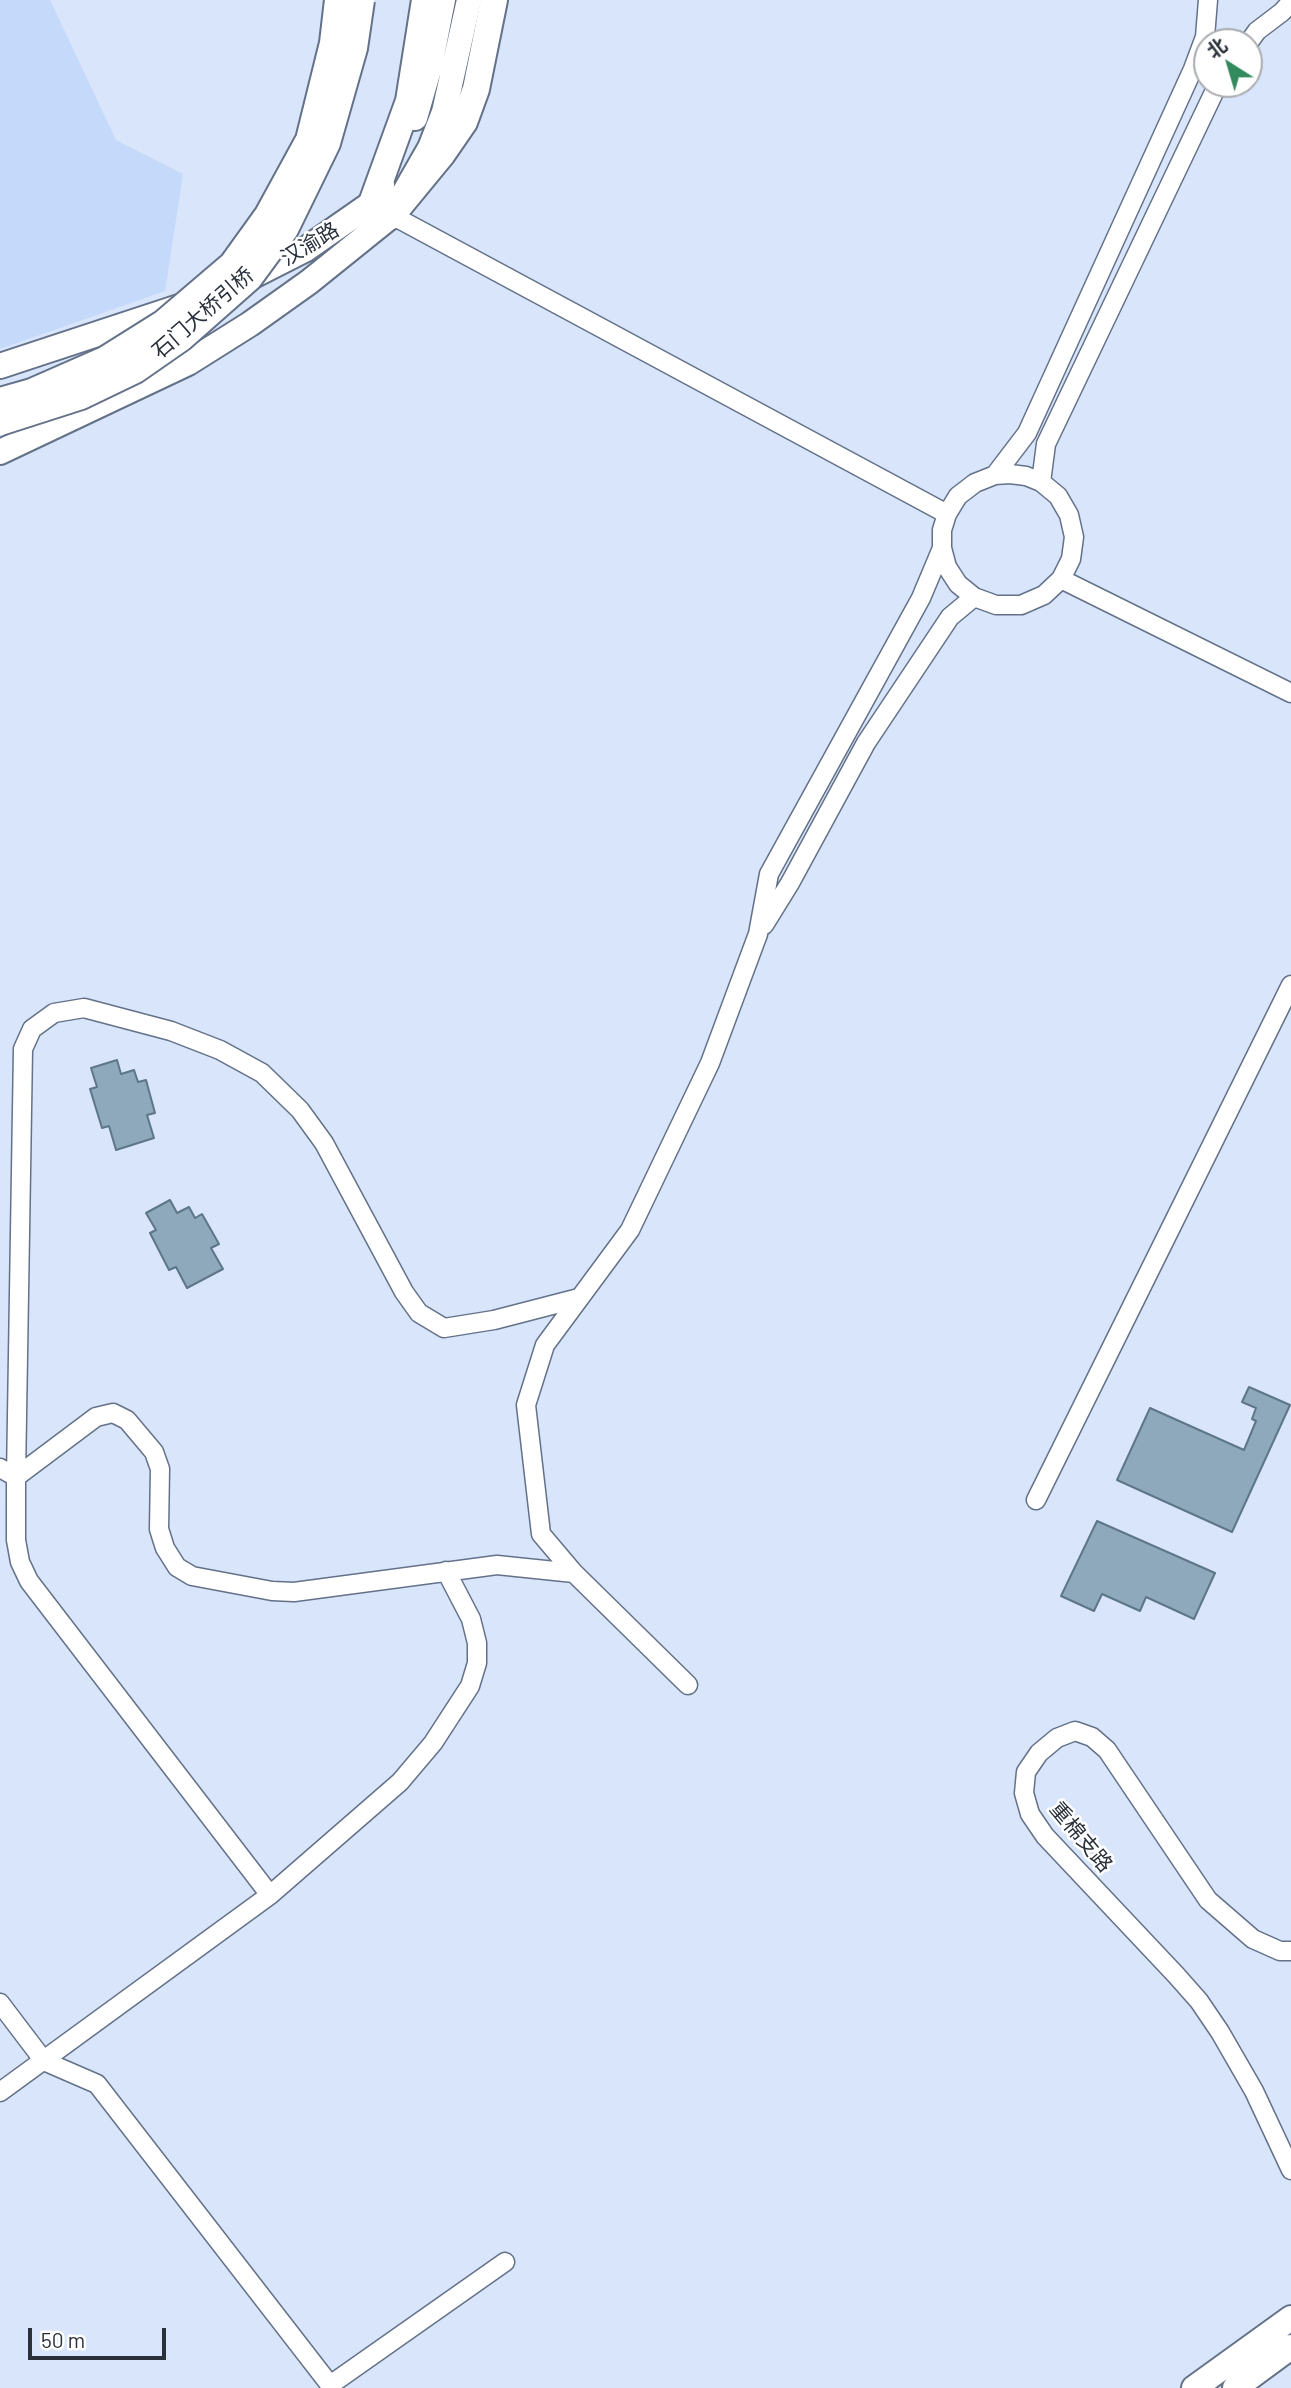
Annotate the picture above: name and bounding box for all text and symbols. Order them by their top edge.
north arrow [1193,28,1263,98]
text: 北 [1202,33,1231,62]
street label: 汉渝路 [277,217,343,271]
street label: 石门大桥引桥 [147,262,259,364]
street label: 重棉支路 [1044,1797,1118,1877]
scale bar [32,2314,170,2358]
text: 50 m [41,2327,85,2352]

